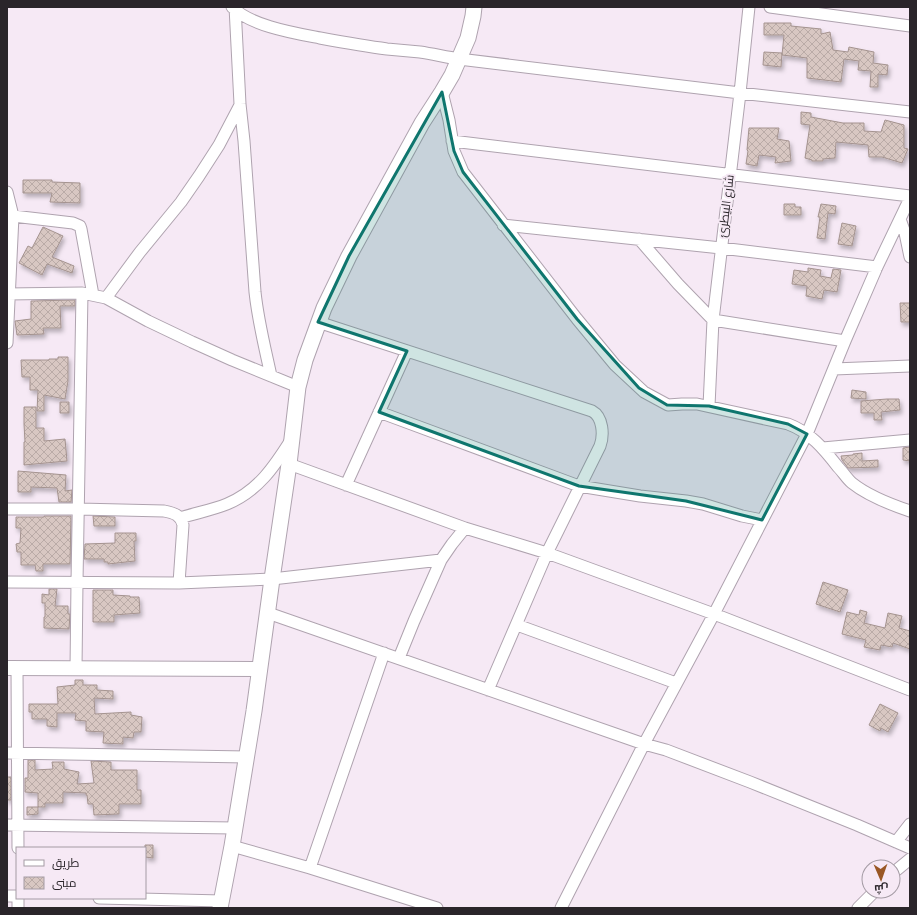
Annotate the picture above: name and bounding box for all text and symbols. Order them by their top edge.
street label: شارع البيطرئ [715,174,739,238]
legend [16,847,146,899]
text: طريق [52,856,80,872]
north arrow [861,859,901,899]
text: مبنى [52,876,77,892]
text: ش [874,881,889,895]

